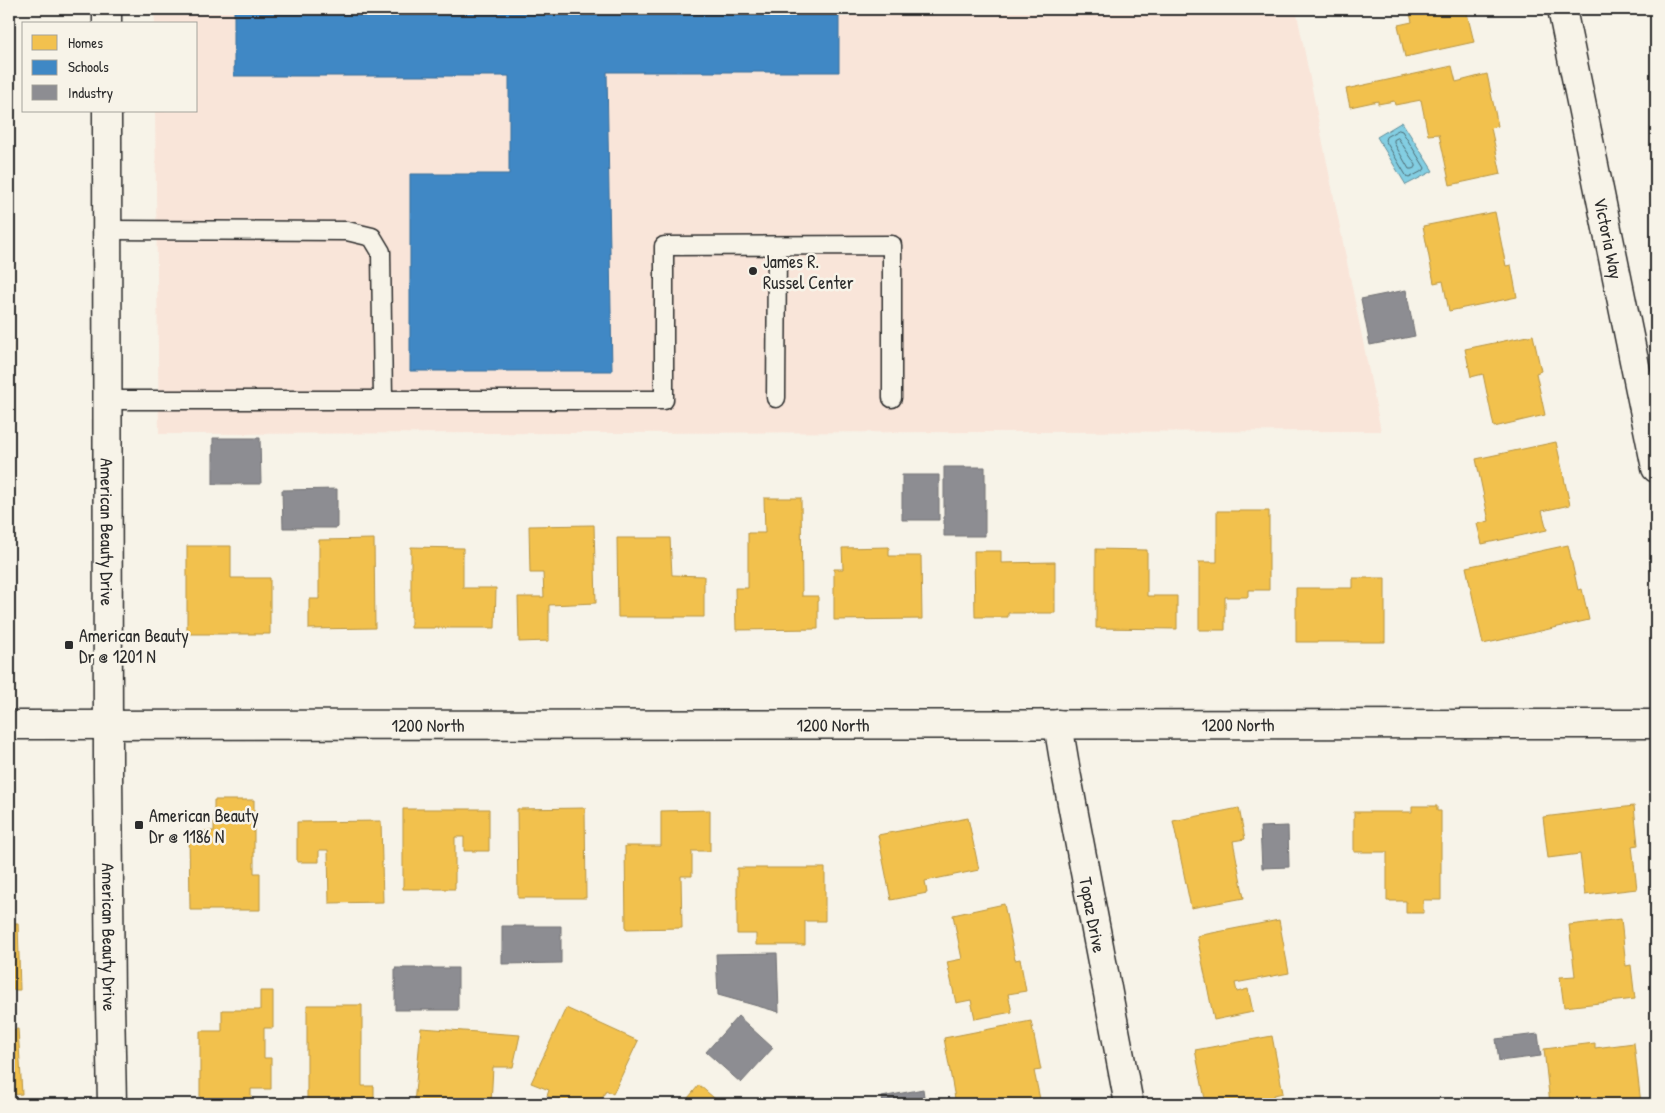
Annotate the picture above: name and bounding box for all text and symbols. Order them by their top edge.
legend [22,22,198,112]
text: Homes [68,32,103,53]
text: Schools [68,56,109,77]
text: Industry [68,82,113,103]
street label: Victoria Way [1588,195,1630,282]
place label: James R. Russel Center [763,249,854,295]
marker: James R. Russel Center [747,265,759,277]
street label: American Beauty Drive [95,458,120,606]
place label: American Beauty Dr @ 1201 N [79,623,189,669]
marker: American Beauty Dr @ 1201 N [63,639,75,651]
street label: 1200 North [392,712,465,737]
street label: 1200 North [797,712,870,737]
street label: 1200 North [1202,712,1275,737]
place label: American Beauty Dr @ 1186 N [149,803,259,849]
marker: American Beauty Dr @ 1186 N [133,819,145,831]
street label: American Beauty Drive [96,863,123,1011]
street label: Topaz Drive [1074,875,1112,955]

